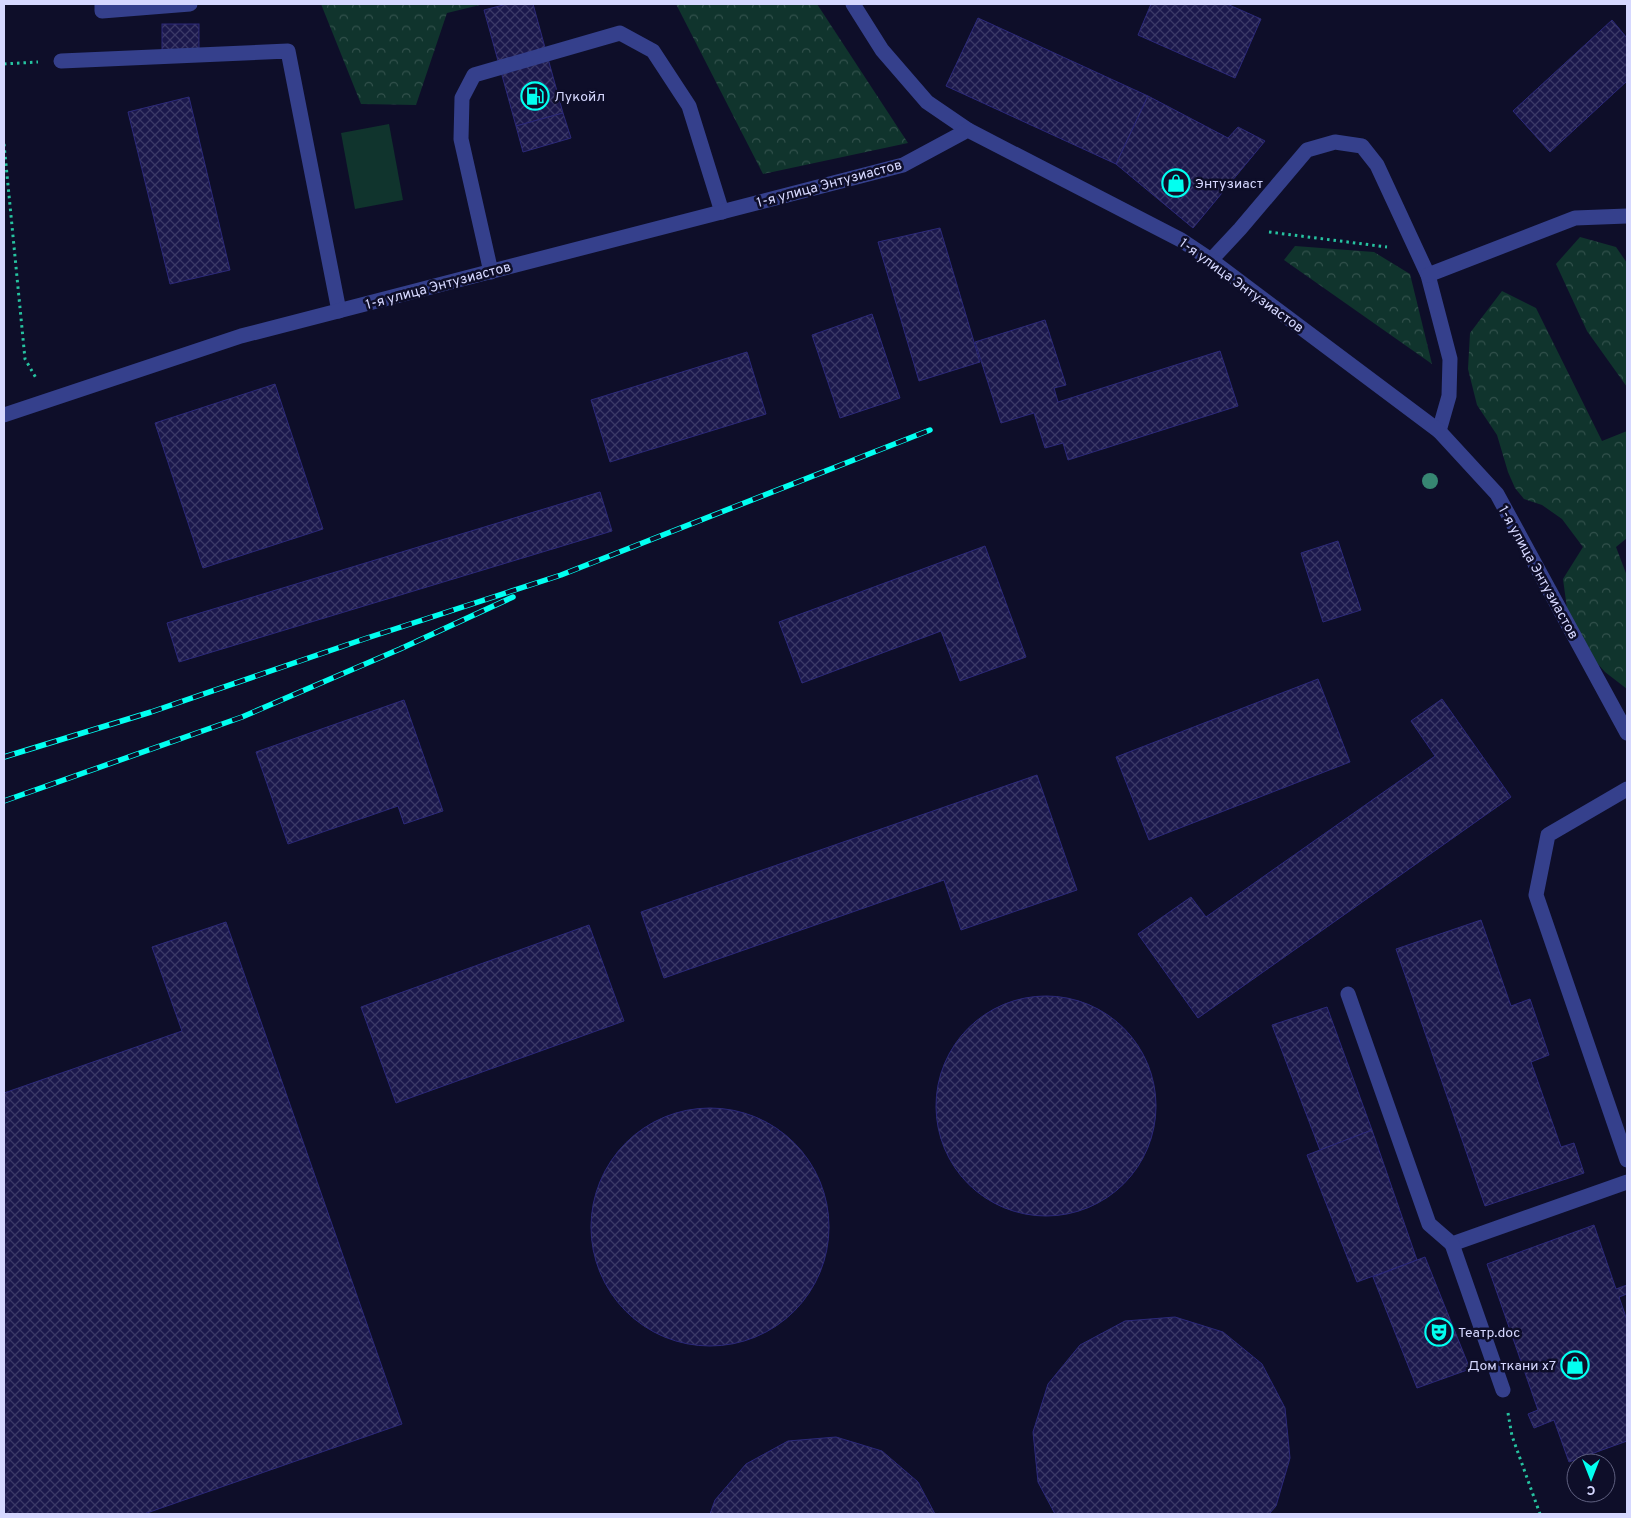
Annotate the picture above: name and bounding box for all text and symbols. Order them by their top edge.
fuel station icon: Лукойл [520,81,550,111]
place label: Лукойл [554,89,605,106]
street label: 1-я улица Энтузиастов [755,157,904,212]
shop icon: Энтузиаст [1161,168,1191,198]
place label: Энтузиаст [1195,176,1263,193]
street label: 1-я улица Энтузиастов [1175,235,1307,337]
street label: 1-я улица Энтузиастов [364,259,513,314]
street label: 1-я улица Энтузиастов [1494,503,1581,642]
theatre icon: Театр.doc [1424,1317,1454,1347]
place label: Театр.doc [1458,1325,1520,1342]
shop icon: Дом ткани x7 [1560,1350,1590,1380]
place label: Дом ткани x7 [1467,1358,1556,1375]
north arrow [1566,1453,1616,1503]
text: С [1586,1481,1595,1498]

